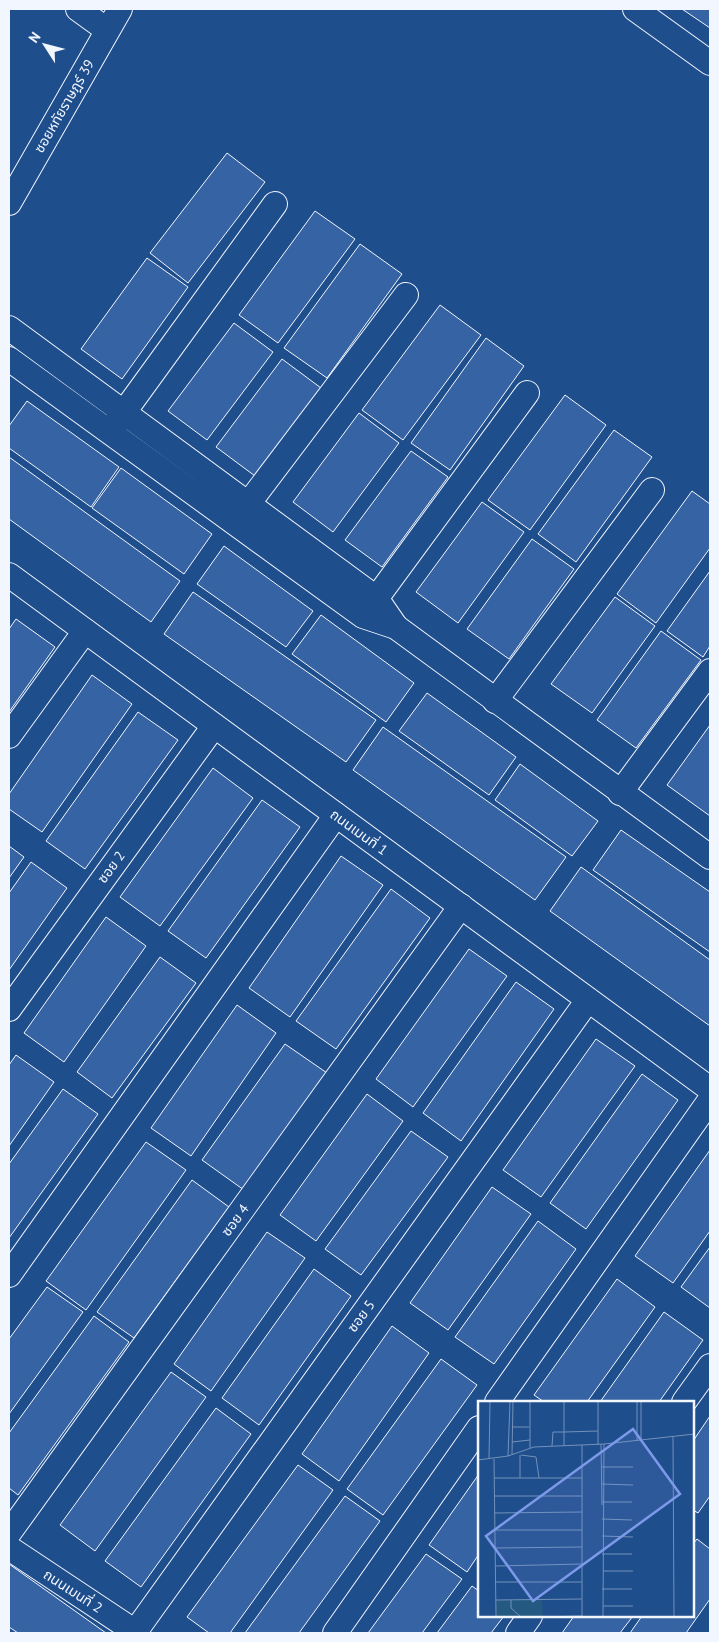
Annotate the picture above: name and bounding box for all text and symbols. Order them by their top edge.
north arrow [20,20,70,70]
text: N [24,28,44,46]
street label: ซอยหทัยราษฎร์ 39 [30,56,98,156]
street label: ถนนเมนที่ 1 [327,804,392,859]
street label: ซอย 2 [93,847,129,887]
street label: ซอย 4 [217,1200,253,1240]
street label: ซอย 5 [343,1296,379,1336]
inset map [478,1401,694,1617]
street label: ถนนเมนที่ 2 [40,1564,106,1617]

